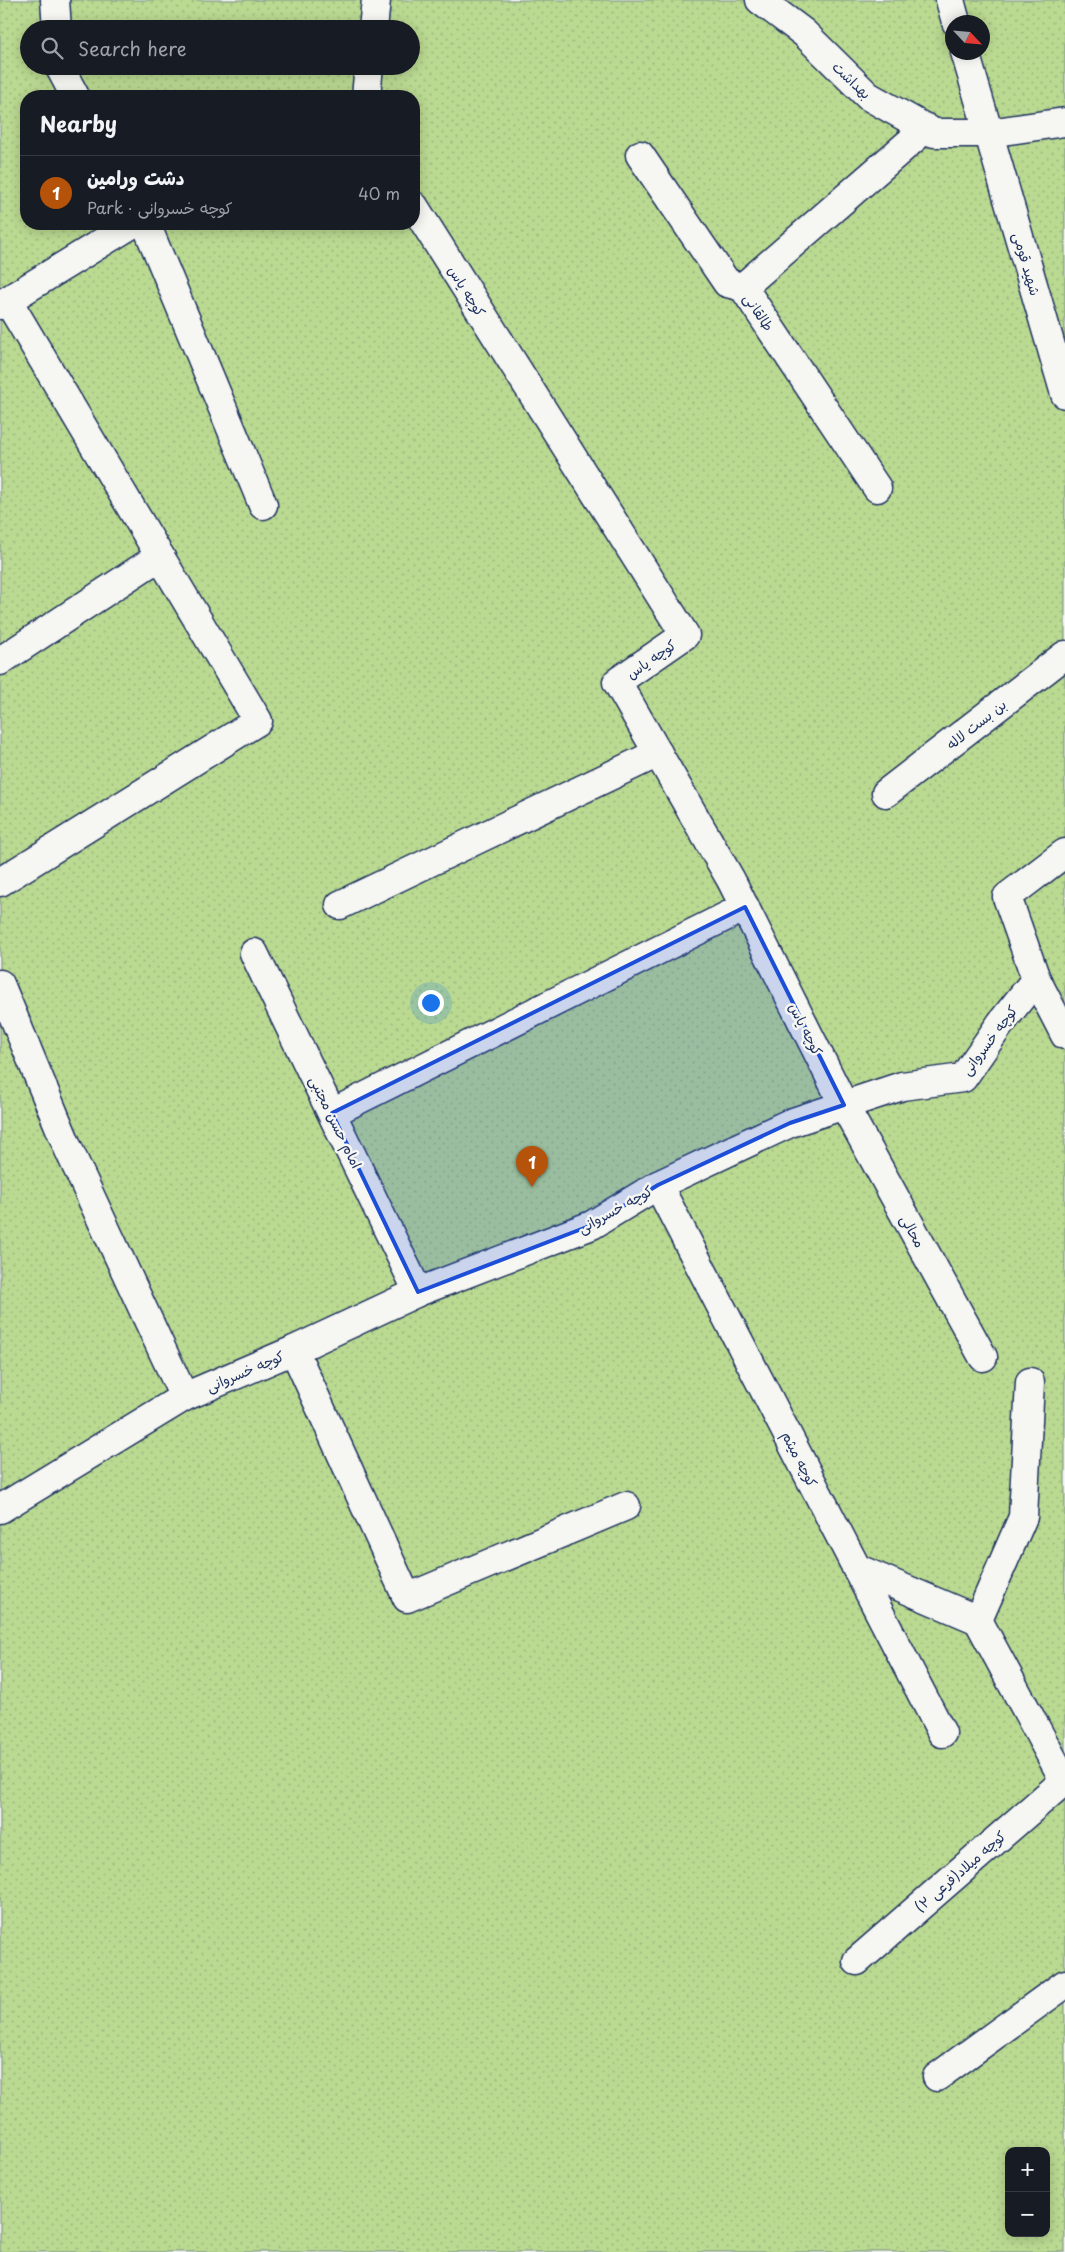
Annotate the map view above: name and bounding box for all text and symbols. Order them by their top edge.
north arrow [945,15,990,60]
search box [20,20,420,75]
icon: search [38,34,66,62]
text: Search here [78,34,187,62]
street label: بهداشت [828,56,876,104]
text: Nearby [40,107,117,139]
text: دشت ورامین [87,163,185,191]
text: 1 [52,181,60,205]
text: 40 m [358,181,400,205]
text: Park · کوچه خسروانی [87,195,233,219]
street label: شهید قومی [1008,230,1046,298]
street label: کوچه یاس [443,261,491,321]
street label: طالقانی [739,289,779,335]
street label: کوچه یاس [622,634,680,684]
street label: بن بست لاله [942,694,1010,754]
your location [418,990,444,1016]
street label: کوچه یاس [784,999,828,1059]
street label: کوچه خسروانی [956,1001,1022,1079]
street label: امام حسن مجتبی [304,1072,368,1172]
pin: 1 [516,1146,548,1187]
street label: کوچه خسروانی [574,1180,656,1238]
street label: محالی [895,1211,931,1251]
street label: کوچه خسروانی [203,1345,287,1397]
street label: کوچه میثم [776,1427,823,1491]
street label: کوچه میلاد(فرعی ۲) [910,1825,1010,1917]
map controls [1005,2147,1050,2237]
button: + [1005,2147,1050,2192]
button: − [1005,2192,1050,2237]

